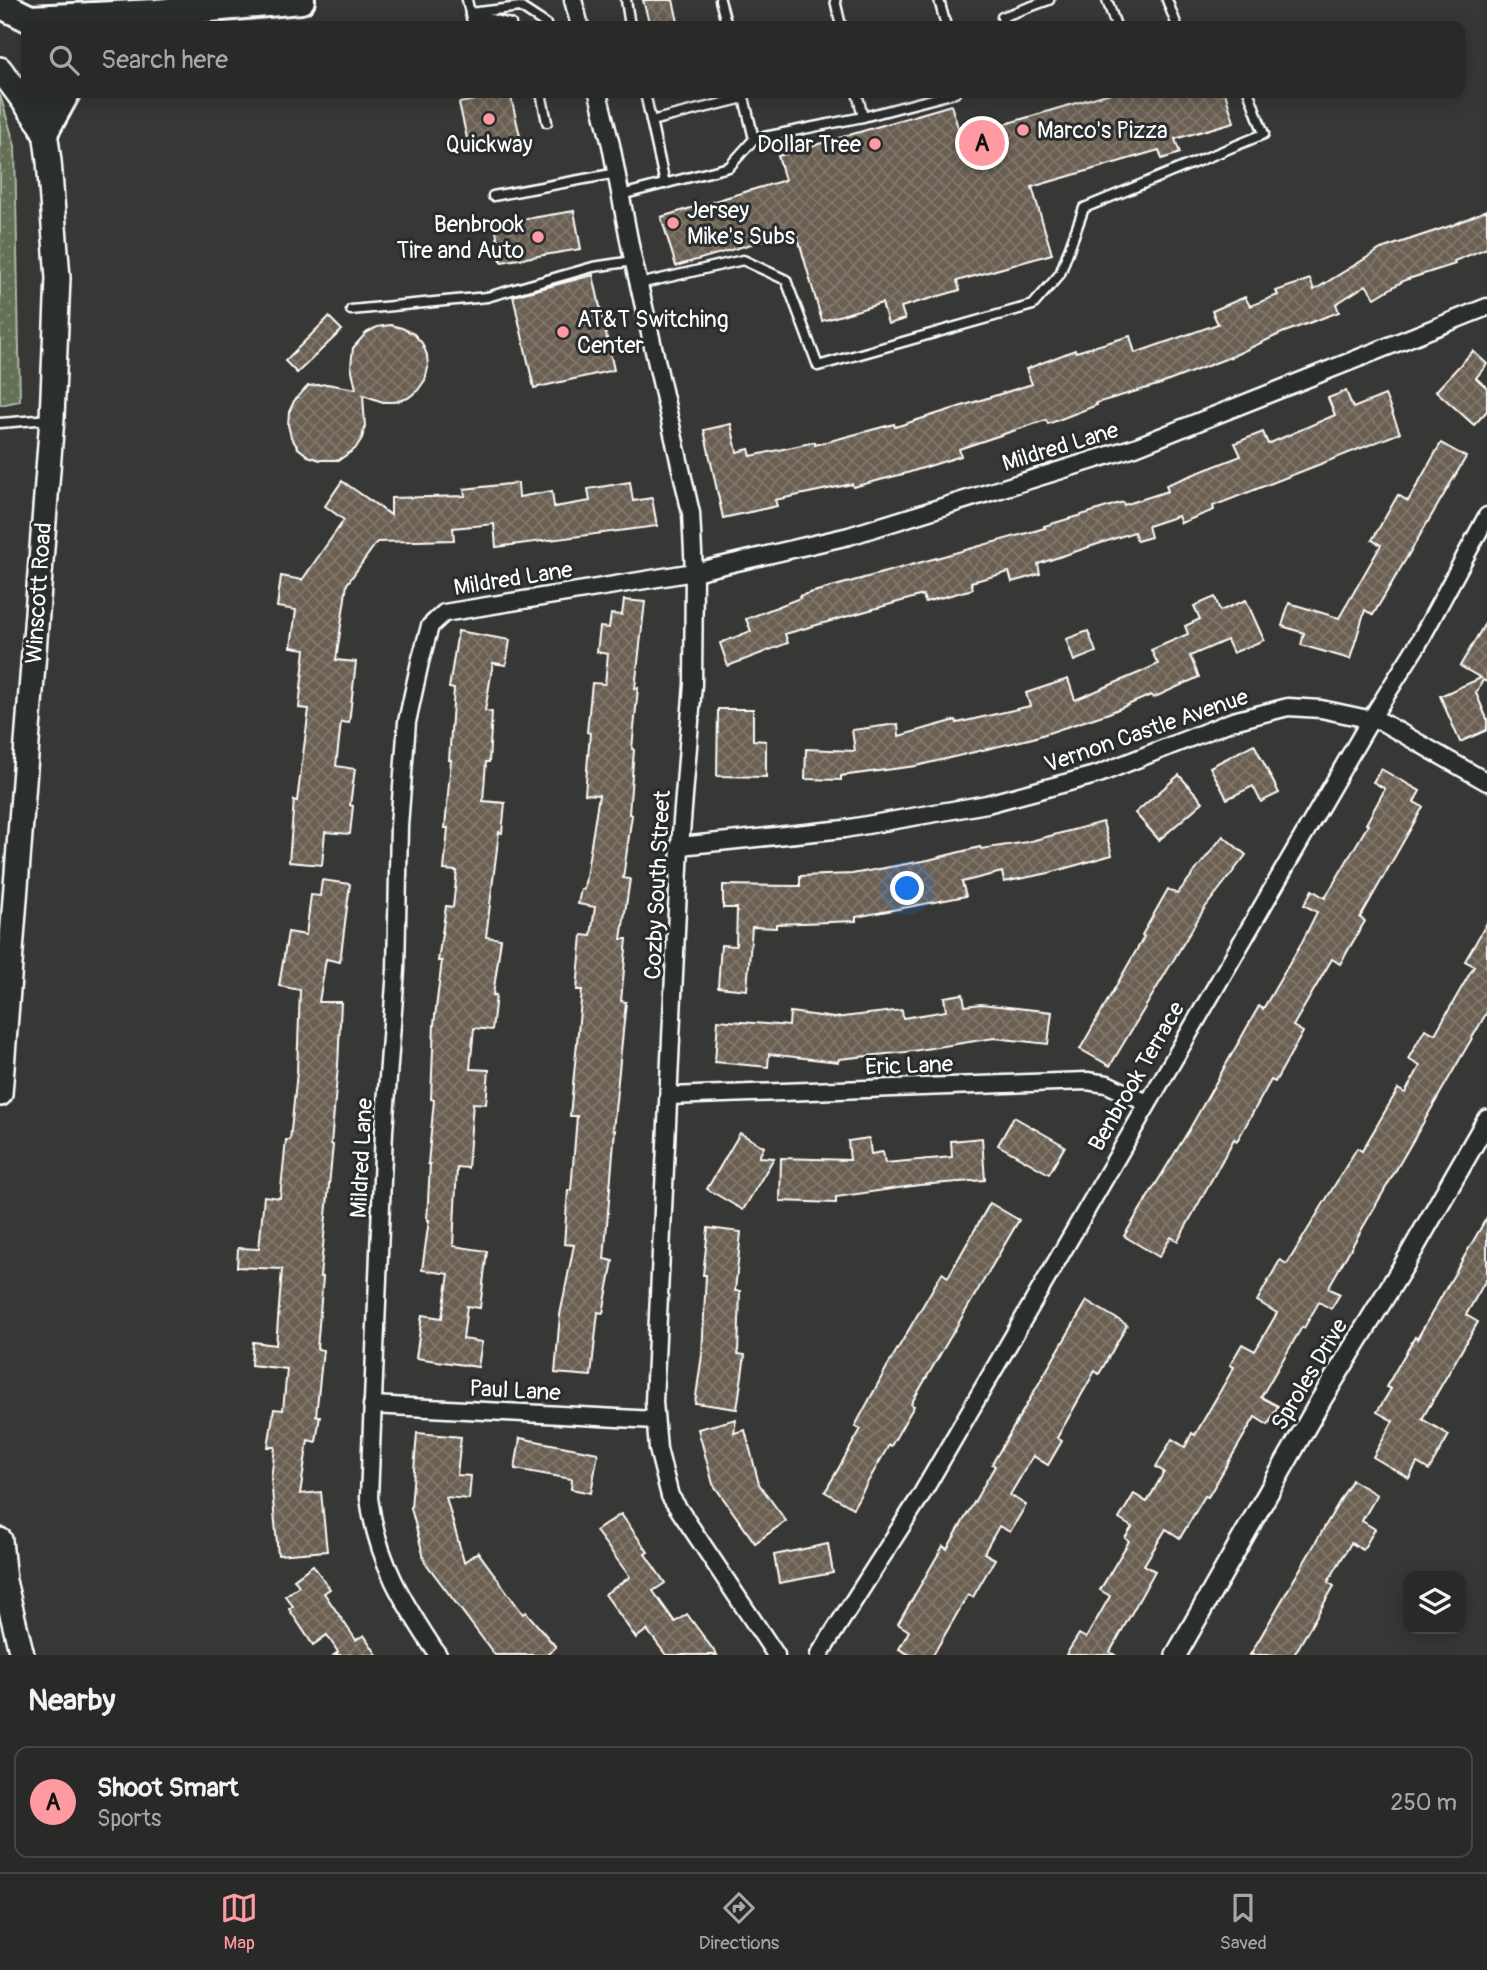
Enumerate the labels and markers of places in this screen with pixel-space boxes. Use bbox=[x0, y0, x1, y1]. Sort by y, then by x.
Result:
marker: Quickway bbox=[481, 111, 497, 127]
place label: Marco's Pizza bbox=[1037, 116, 1168, 145]
pin: A bbox=[959, 117, 1005, 169]
marker: Marco's Pizza bbox=[1015, 122, 1031, 138]
place label: Quickway bbox=[445, 130, 533, 159]
place label: Dollar Tree bbox=[757, 130, 862, 159]
marker: Dollar Tree bbox=[867, 136, 883, 152]
place label: Jersey Mike's Subs bbox=[687, 196, 795, 251]
place label: Benbrook Tire and Auto bbox=[397, 210, 524, 265]
marker: Jersey Mike's Subs bbox=[665, 215, 681, 231]
marker: Benbrook Tire and Auto bbox=[530, 229, 546, 245]
place label: AT&T Switching Center bbox=[577, 305, 728, 360]
marker: AT&T Switching Center bbox=[555, 324, 571, 340]

